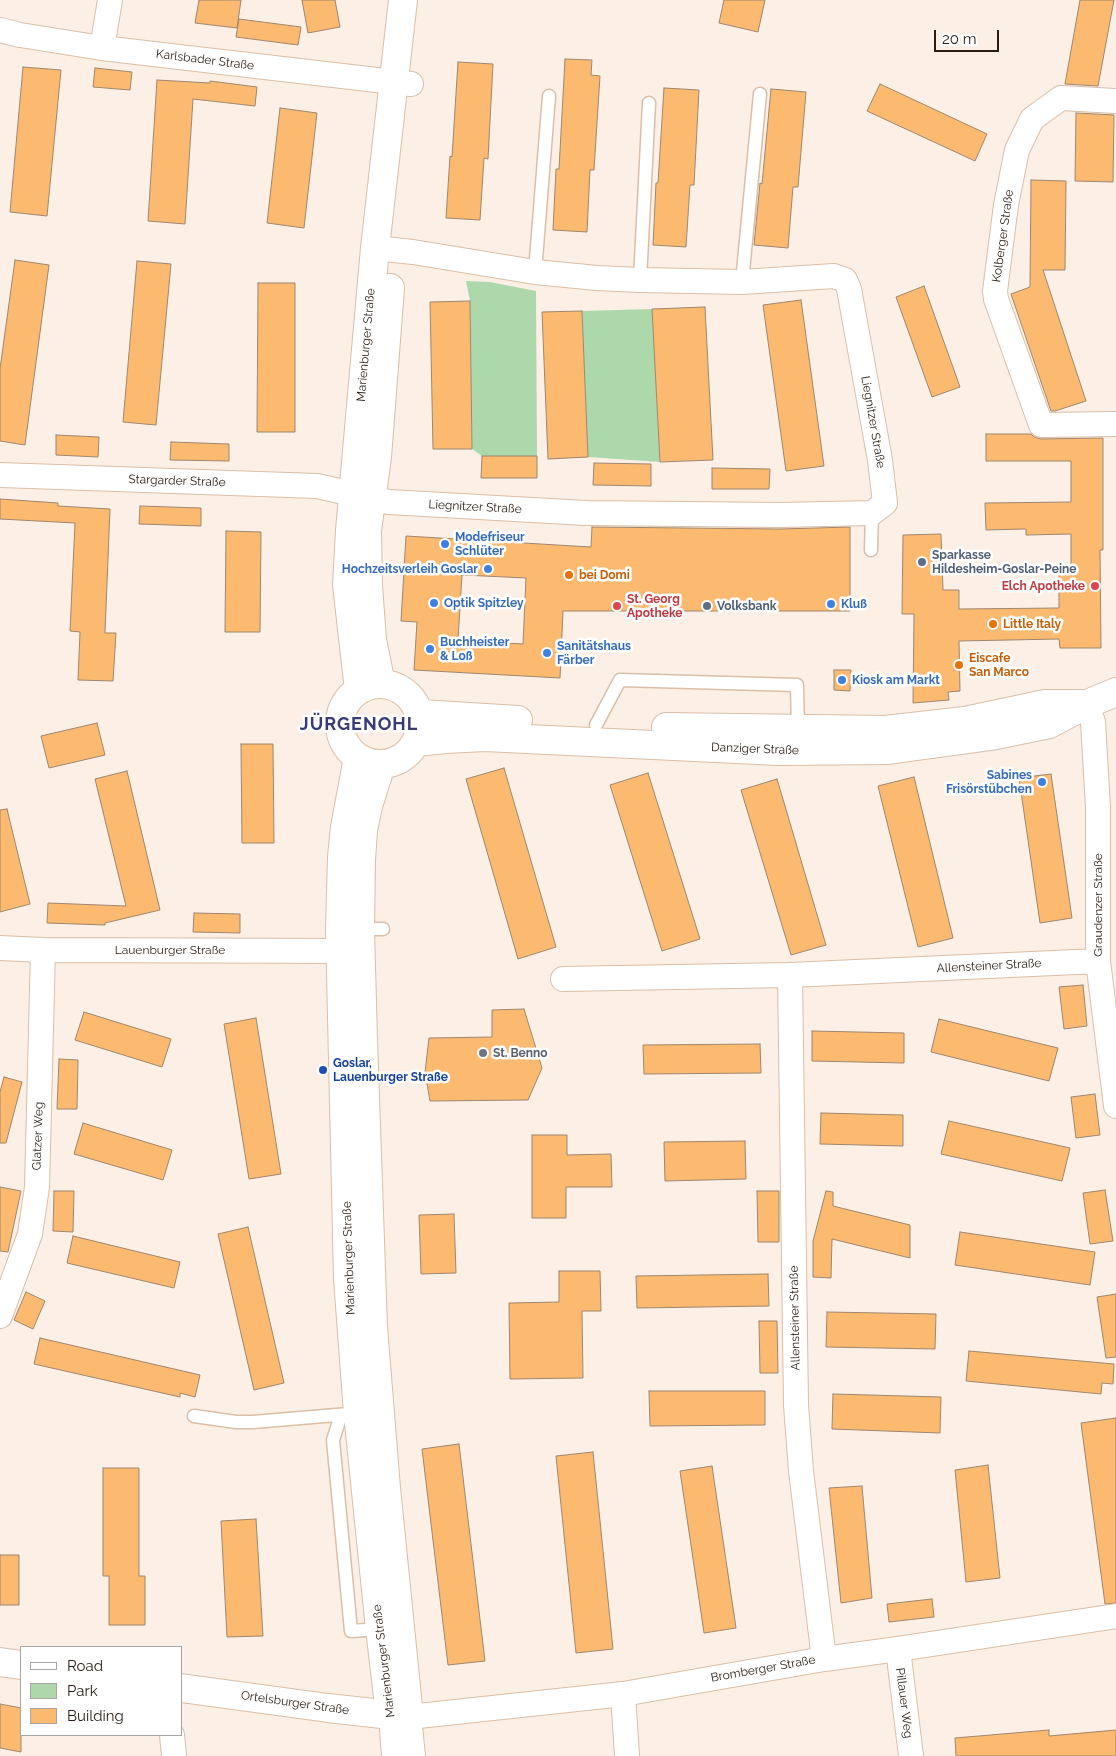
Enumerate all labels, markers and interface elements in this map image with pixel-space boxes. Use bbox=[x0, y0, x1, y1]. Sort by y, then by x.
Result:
scale bar bbox=[936, 20, 1001, 52]
text: 20 m bbox=[942, 30, 977, 48]
street label: Karlsbader Straße bbox=[155, 47, 255, 73]
street label: Kolberger Straße bbox=[989, 189, 1017, 283]
street label: Marienburger Straße bbox=[354, 288, 378, 402]
street label: Liegnitzer Straße bbox=[858, 375, 888, 469]
street label: Stargarder Straße bbox=[128, 472, 226, 490]
street label: Liegnitzer Straße bbox=[428, 497, 522, 517]
place label: Modefriseur Schlüter bbox=[455, 530, 525, 558]
marker: Modefriseur Schlüter bbox=[439, 538, 451, 550]
place label: Sparkasse Hildesheim-Goslar-Peine bbox=[932, 548, 1076, 576]
marker: Sparkasse Hildesheim-Goslar-Peine bbox=[916, 556, 928, 568]
place label: Hochzeitsverleih Goslar bbox=[342, 562, 478, 576]
marker: Hochzeitsverleih Goslar bbox=[482, 563, 494, 575]
place label: bei Domi bbox=[579, 568, 630, 582]
marker: bei Domi bbox=[563, 569, 575, 581]
place label: Elch Apotheke bbox=[1002, 579, 1085, 593]
marker: Elch Apotheke bbox=[1089, 580, 1101, 592]
place label: St. Georg Apotheke bbox=[627, 592, 682, 620]
place label: Optik Spitzley bbox=[444, 596, 524, 610]
marker: Optik Spitzley bbox=[428, 597, 440, 609]
place label: Kluß bbox=[841, 597, 867, 611]
marker: Kluß bbox=[825, 598, 837, 610]
place label: Volksbank bbox=[717, 599, 776, 613]
marker: St. Georg Apotheke bbox=[611, 600, 623, 612]
marker: Volksbank bbox=[701, 600, 713, 612]
place label: Little Italy bbox=[1003, 617, 1061, 631]
marker: Little Italy bbox=[987, 618, 999, 630]
place label: Buchheister & Loß bbox=[440, 635, 509, 663]
place label: Sanitätshaus Färber bbox=[557, 639, 631, 667]
marker: Buchheister & Loß bbox=[424, 643, 436, 655]
marker: Sanitätshaus Färber bbox=[541, 647, 553, 659]
place label: Eiscafe San Marco bbox=[969, 651, 1029, 679]
marker: Eiscafe San Marco bbox=[953, 659, 965, 671]
place label: Kiosk am Markt bbox=[852, 673, 940, 687]
marker: Kiosk am Markt bbox=[836, 674, 848, 686]
district label: JÜRGENOHL bbox=[299, 714, 419, 736]
street label: Danziger Straße bbox=[711, 740, 799, 758]
place label: Sabines Frisörstübchen bbox=[946, 768, 1032, 796]
marker: Sabines Frisörstübchen bbox=[1036, 776, 1048, 788]
street label: Graudenzer Straße bbox=[1091, 853, 1105, 957]
street label: Lauenburger Straße bbox=[115, 943, 225, 957]
street label: Allensteiner Straße bbox=[936, 956, 1042, 976]
place label: St. Benno bbox=[493, 1046, 548, 1060]
marker: St. Benno bbox=[477, 1047, 489, 1059]
place label: Goslar, Lauenburger Straße bbox=[333, 1056, 448, 1084]
marker: Goslar, Lauenburger Straße bbox=[317, 1064, 329, 1076]
street label: Glatzer Weg bbox=[30, 1101, 46, 1171]
street label: Marienburger Straße bbox=[340, 1201, 358, 1315]
street label: Allensteiner Straße bbox=[787, 1265, 803, 1371]
street label: Marienburger Straße bbox=[370, 1604, 398, 1718]
legend bbox=[20, 1646, 182, 1736]
street label: Bromberger Straße bbox=[710, 1653, 816, 1685]
text: Road bbox=[67, 1657, 103, 1675]
street label: Pillauer Weg bbox=[893, 1667, 915, 1739]
text: Park bbox=[67, 1682, 98, 1700]
street label: Ortelsburger Straße bbox=[240, 1688, 350, 1718]
text: Building bbox=[67, 1707, 124, 1725]

